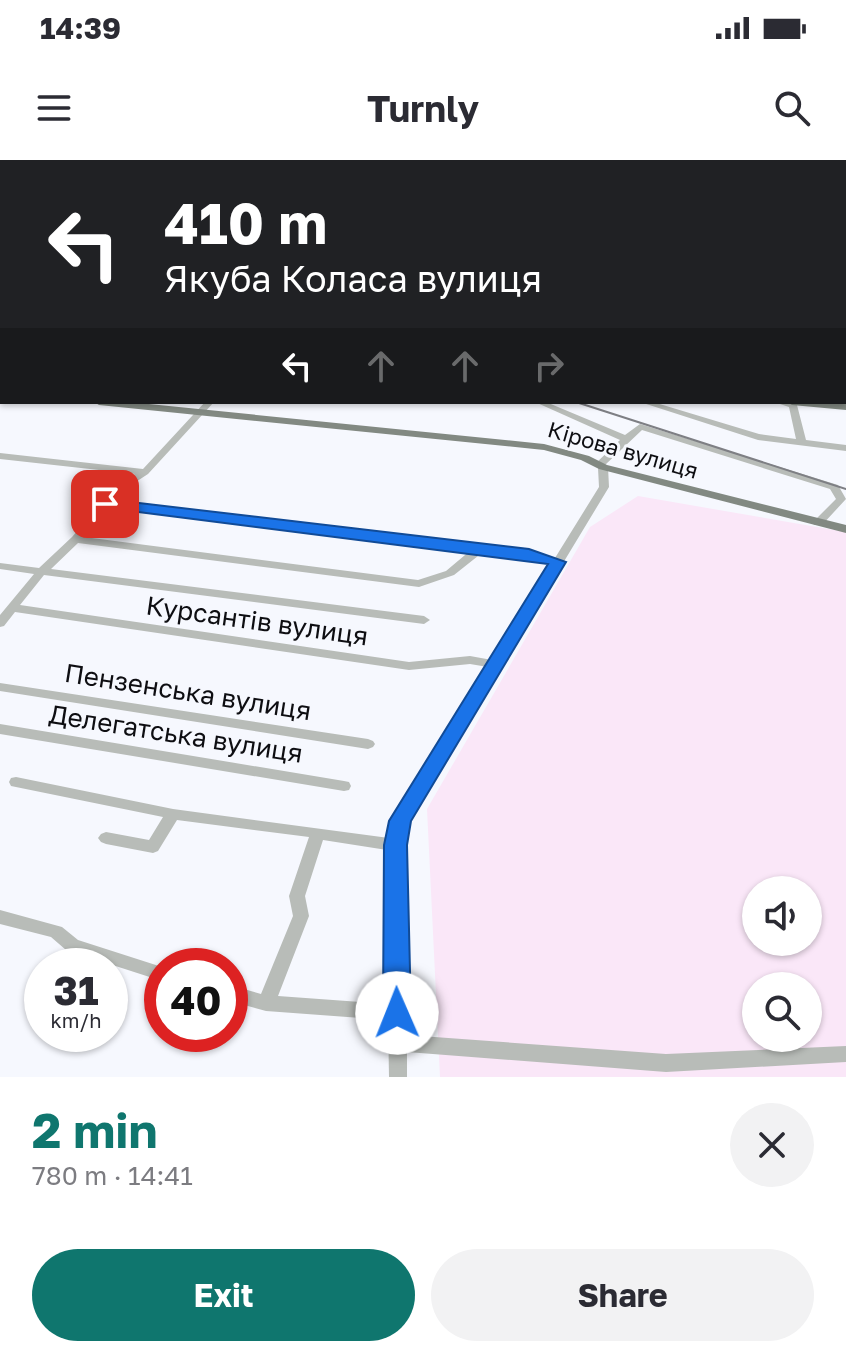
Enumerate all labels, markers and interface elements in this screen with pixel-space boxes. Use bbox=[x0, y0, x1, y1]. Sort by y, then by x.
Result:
text: 14:39 bbox=[40, 10, 121, 46]
icon: menu bbox=[32, 86, 76, 130]
icon: search bbox=[770, 86, 814, 130]
text: Turnly bbox=[367, 87, 479, 130]
text: 410 m bbox=[164, 189, 327, 256]
icon: left bbox=[32, 192, 136, 296]
text: Якуба Коласа вулиця bbox=[164, 257, 542, 300]
icon: left bbox=[275, 344, 319, 388]
icon: ahead bbox=[359, 344, 403, 388]
icon: ahead bbox=[443, 344, 487, 388]
icon: right bbox=[527, 344, 571, 388]
street label: Кірова вулиця bbox=[545, 415, 701, 484]
pin bbox=[71, 470, 139, 538]
icon: arrive bbox=[83, 482, 127, 526]
street label: Курсантів вулиця bbox=[144, 590, 370, 651]
street label: Пензенська вулиця bbox=[63, 657, 314, 726]
street label: Делегатська вулиця bbox=[47, 698, 305, 769]
map controls bbox=[742, 876, 822, 1052]
button: sound bbox=[742, 876, 822, 956]
speed limit sign: 40 bbox=[144, 948, 248, 1052]
text: 31 bbox=[54, 966, 99, 1014]
position arrow bbox=[355, 971, 439, 1055]
button: search bbox=[742, 972, 822, 1052]
text: km/h bbox=[51, 1008, 101, 1032]
text: 2 min bbox=[32, 1101, 157, 1159]
button: close bbox=[730, 1103, 814, 1187]
text: 780 m · 14:41 bbox=[32, 1160, 193, 1191]
button: Exit bbox=[32, 1249, 415, 1341]
button: Share bbox=[431, 1249, 814, 1341]

